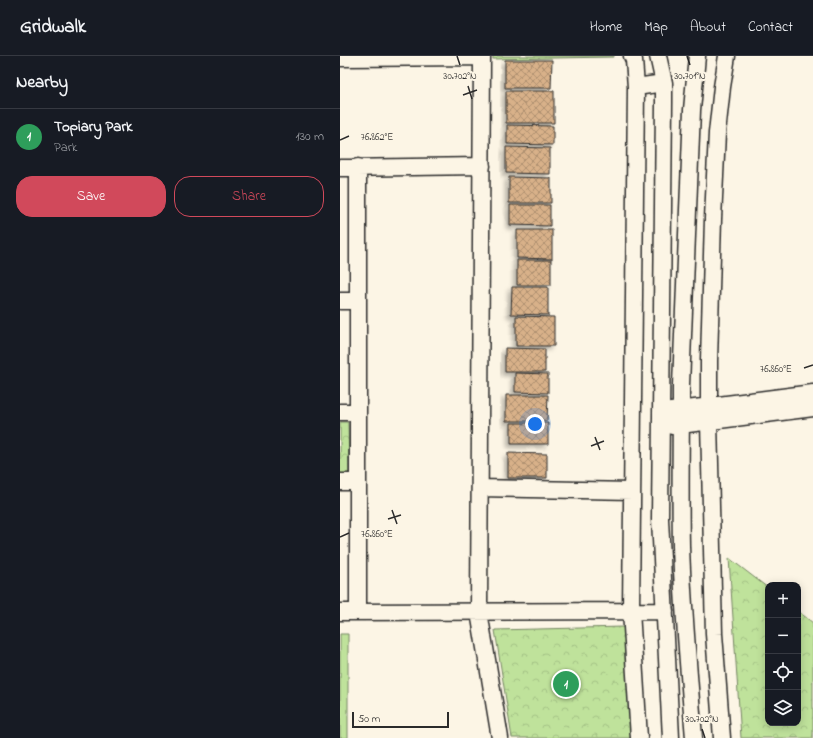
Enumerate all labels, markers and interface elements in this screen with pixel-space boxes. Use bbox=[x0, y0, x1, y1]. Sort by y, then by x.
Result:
text: Gridwalk bbox=[20, 14, 86, 41]
text: Home bbox=[590, 17, 622, 38]
text: Map bbox=[644, 17, 668, 38]
text: About bbox=[690, 17, 726, 38]
text: Contact bbox=[748, 17, 793, 38]
text: 30.702°N bbox=[443, 69, 477, 84]
text: 30.701°N bbox=[674, 69, 706, 84]
text: Nearby bbox=[16, 70, 68, 95]
text: Topiary Park bbox=[54, 116, 133, 138]
text: 1 bbox=[27, 127, 31, 146]
text: 130 m bbox=[296, 127, 324, 146]
text: 76.862°E bbox=[361, 130, 393, 145]
text: Park bbox=[54, 138, 78, 157]
button: Save bbox=[16, 176, 166, 217]
button: Share bbox=[174, 176, 324, 217]
text: 76.860°E bbox=[760, 362, 792, 377]
your location bbox=[525, 414, 545, 434]
text: 76.860°E bbox=[361, 527, 393, 542]
map controls bbox=[765, 582, 801, 726]
button: + bbox=[765, 582, 801, 618]
button: − bbox=[765, 618, 801, 654]
button: locate bbox=[765, 654, 801, 690]
pin: 1 bbox=[553, 669, 579, 699]
button: layers bbox=[765, 690, 801, 726]
scale bar bbox=[352, 710, 449, 729]
text: 50 m bbox=[358, 711, 380, 727]
text: 30.702°N bbox=[685, 712, 719, 727]

